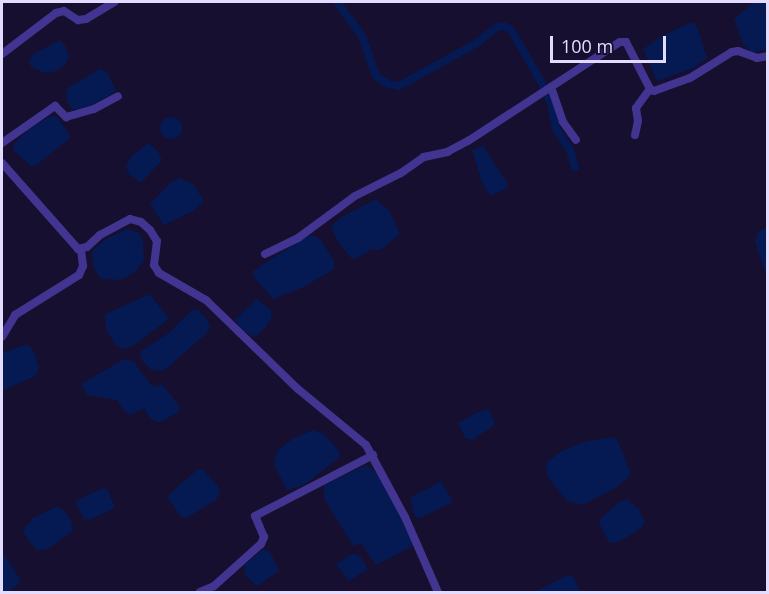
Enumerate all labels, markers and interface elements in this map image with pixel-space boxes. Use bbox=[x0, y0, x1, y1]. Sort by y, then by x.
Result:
scale bar bbox=[553, 24, 668, 62]
text: 100 m bbox=[561, 34, 613, 58]

